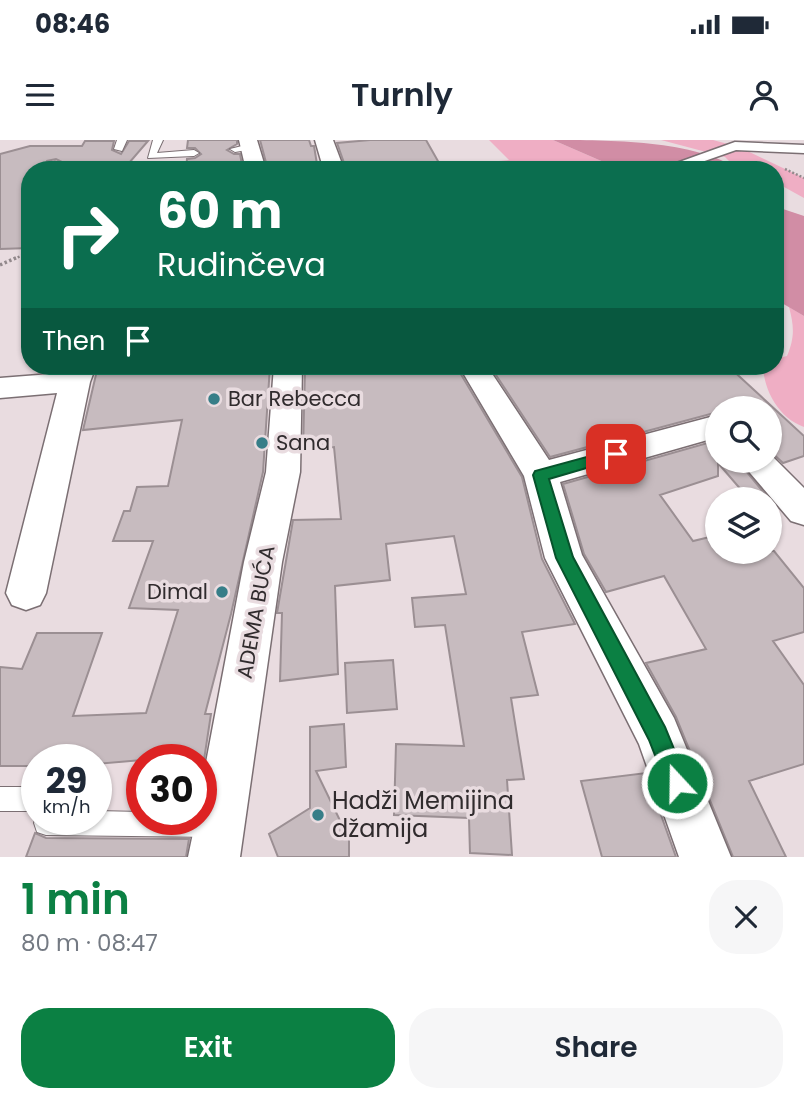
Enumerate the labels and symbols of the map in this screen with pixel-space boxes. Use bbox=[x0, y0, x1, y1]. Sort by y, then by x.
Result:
place label: Bar Rebecca bbox=[228, 384, 361, 413]
marker: Bar Rebecca bbox=[206, 391, 222, 407]
pin bbox=[586, 424, 646, 484]
place label: Sana bbox=[276, 428, 330, 457]
marker: Sana bbox=[254, 435, 270, 451]
street label: ADEMA BUĆA bbox=[230, 543, 282, 681]
place label: Dimal bbox=[147, 577, 208, 606]
marker: Dimal bbox=[214, 584, 230, 600]
speed limit sign: 30 bbox=[126, 744, 217, 835]
position arrow bbox=[640, 746, 714, 820]
place label: Hadži Memijina džamija bbox=[332, 784, 514, 845]
marker: Hadži Memijina džamija bbox=[310, 807, 326, 823]

